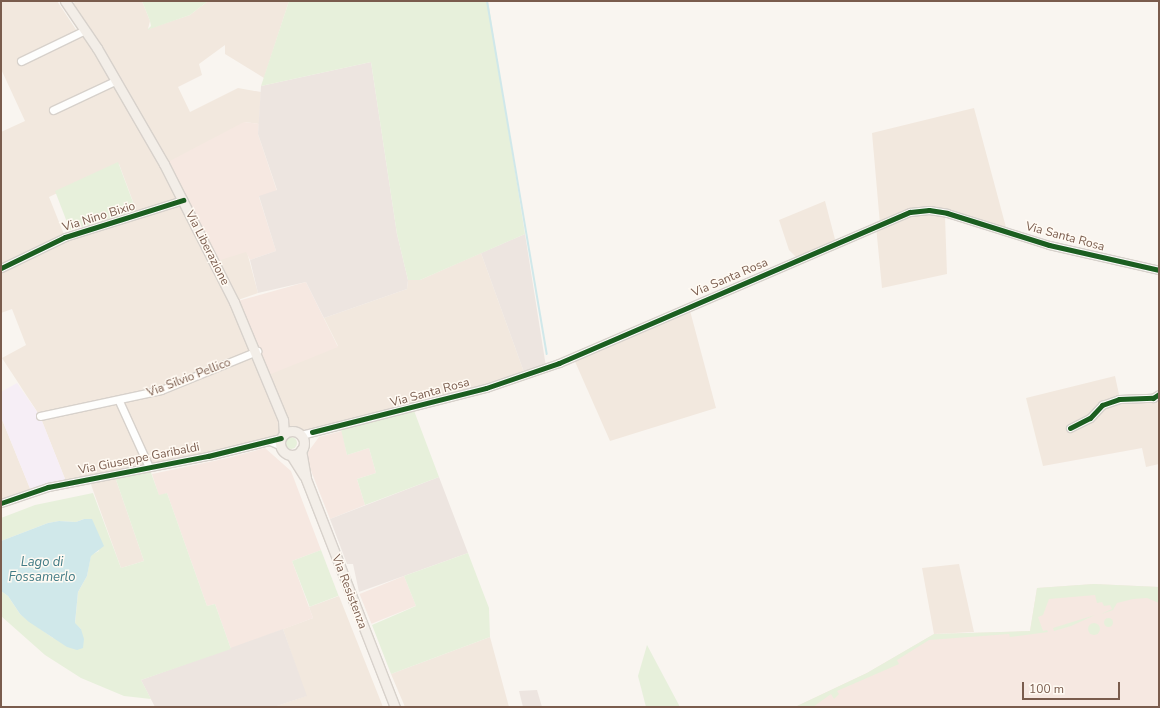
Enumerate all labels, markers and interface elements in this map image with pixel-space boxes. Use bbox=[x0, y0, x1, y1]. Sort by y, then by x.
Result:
street label: Via Nino Bixio bbox=[61, 199, 137, 235]
street label: Via Liberazione bbox=[182, 208, 232, 288]
street label: Via Santa Rosa bbox=[1024, 220, 1106, 254]
street label: Via Santa Rosa bbox=[690, 255, 770, 301]
street label: Via Silvio Pellico bbox=[145, 355, 233, 401]
street label: Via Santa Rosa bbox=[389, 376, 471, 410]
street label: Via Giuseppe Garibaldi bbox=[77, 440, 201, 478]
street label: Via Resistenza bbox=[328, 553, 370, 631]
water label: Lago di Fossamerlo bbox=[8, 555, 76, 586]
scale bar bbox=[1024, 674, 1122, 700]
text: 100 m bbox=[1029, 681, 1064, 697]

